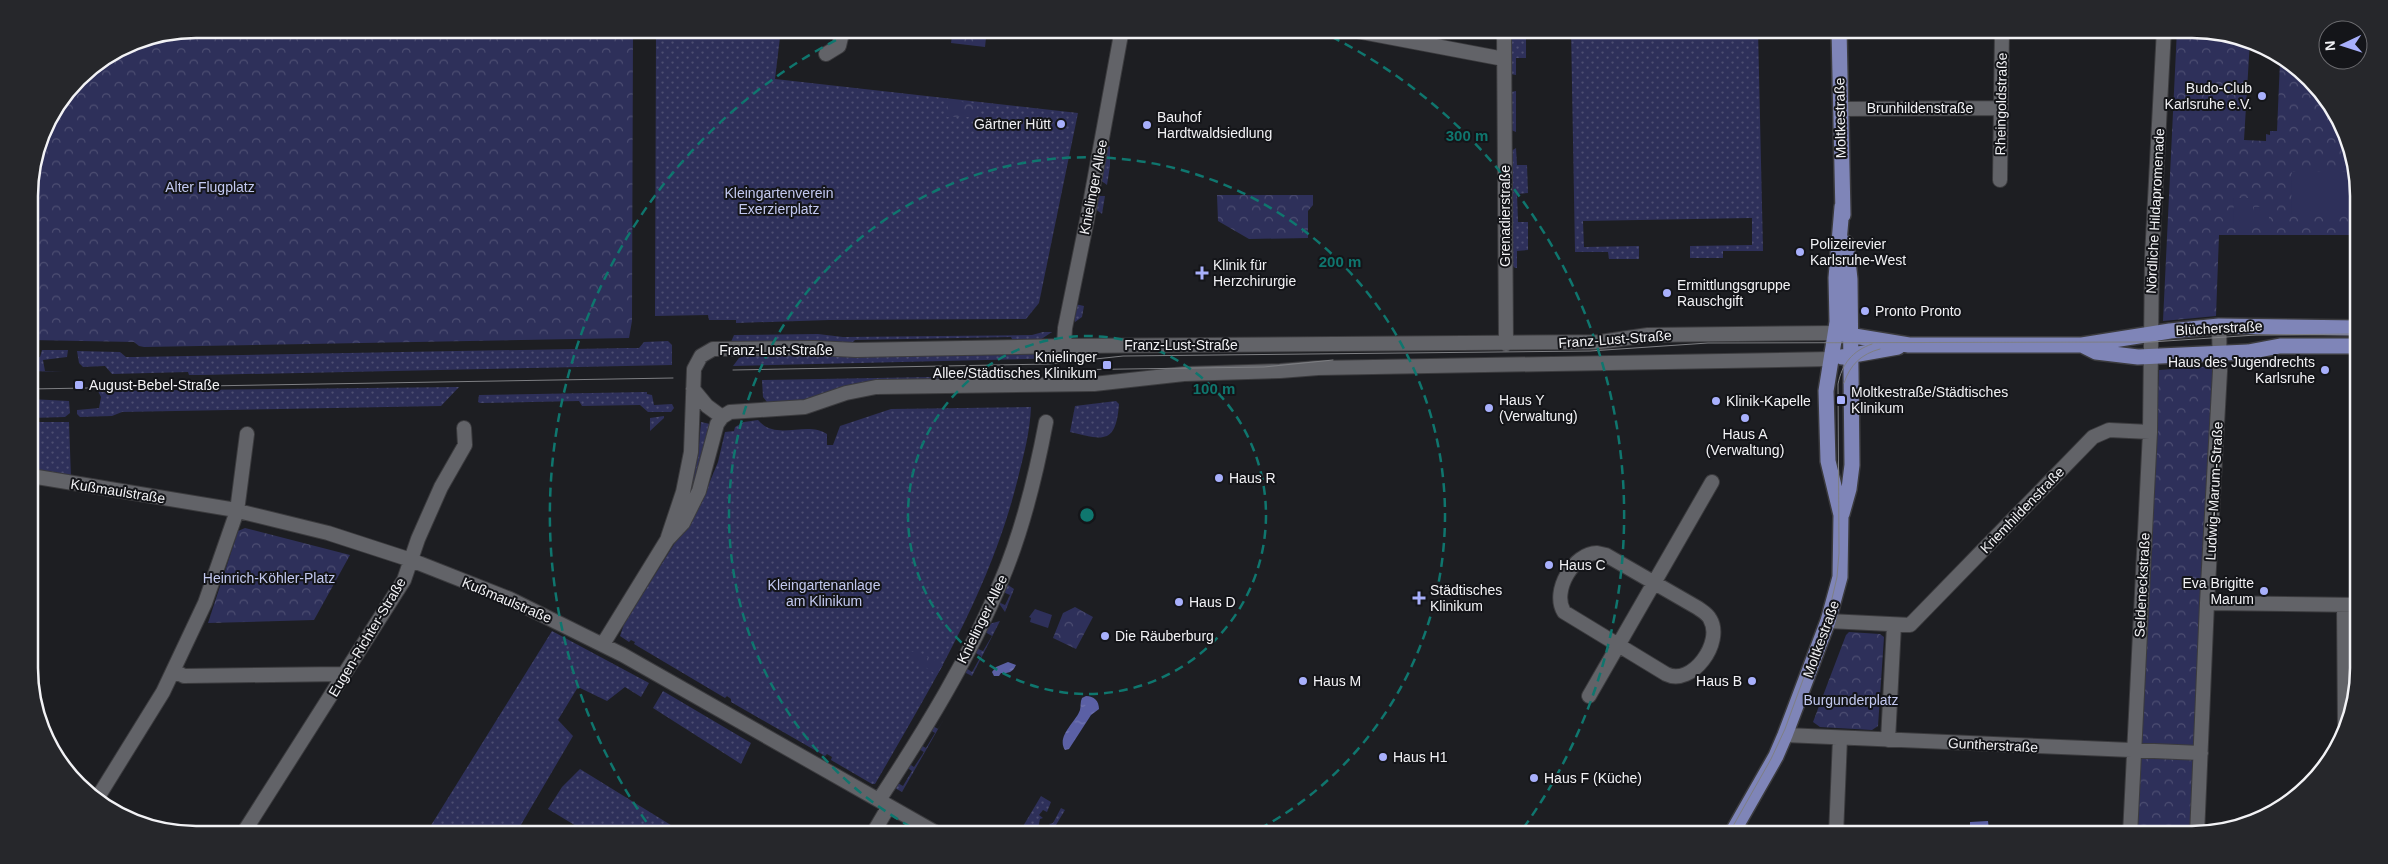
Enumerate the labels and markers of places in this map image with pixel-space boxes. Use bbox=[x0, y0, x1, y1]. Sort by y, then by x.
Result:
place label: Budo-Club Karlsruhe e.V. bbox=[2165, 80, 2252, 112]
marker: Budo-Club Karlsruhe e.V. bbox=[2256, 90, 2268, 102]
place label: Bauhof Hardtwaldsiedlung bbox=[1157, 109, 1272, 141]
place label: Gärtner Hütt bbox=[974, 116, 1051, 132]
marker: Gärtner Hütt bbox=[1055, 118, 1067, 130]
marker: Bauhof Hardtwaldsiedlung bbox=[1141, 119, 1153, 131]
place label: Polizeirevier Karlsruhe-West bbox=[1810, 236, 1906, 268]
marker: Polizeirevier Karlsruhe-West bbox=[1794, 246, 1806, 258]
place label: Klinik für Herzchirurgie bbox=[1213, 257, 1296, 289]
marker: Klinik für Herzchirurgie bbox=[1195, 266, 1209, 280]
place label: Ermittlungsgruppe Rauschgift bbox=[1677, 277, 1791, 309]
marker: Ermittlungsgruppe Rauschgift bbox=[1661, 287, 1673, 299]
place label: Pronto Pronto bbox=[1875, 303, 1962, 319]
marker: Pronto Pronto bbox=[1859, 305, 1871, 317]
place label: Knielinger Allee/Städtisches Klinikum bbox=[933, 349, 1097, 381]
place label: Haus des Jugendrechts Karlsruhe bbox=[2168, 354, 2315, 386]
marker: Knielinger Allee/Städtisches Klinikum bbox=[1101, 359, 1113, 371]
marker: Haus des Jugendrechts Karlsruhe bbox=[2319, 364, 2331, 376]
place label: August-Bebel-Straße bbox=[89, 377, 220, 393]
marker: August-Bebel-Straße bbox=[73, 379, 85, 391]
place label: Moltkestraße/Städtisches Klinikum bbox=[1851, 384, 2008, 416]
place label: Haus Y (Verwaltung) bbox=[1499, 392, 1578, 424]
place label: Klinik-Kapelle bbox=[1726, 393, 1811, 409]
marker: Moltkestraße/Städtisches Klinikum bbox=[1835, 394, 1847, 406]
marker: Klinik-Kapelle bbox=[1710, 395, 1722, 407]
marker: Haus Y (Verwaltung) bbox=[1483, 402, 1495, 414]
marker: Haus A (Verwaltung) bbox=[1739, 412, 1751, 424]
place label: Haus A (Verwaltung) bbox=[1706, 426, 1784, 458]
place label: Haus R bbox=[1229, 470, 1276, 486]
marker: Haus R bbox=[1213, 472, 1225, 484]
centre of rings bbox=[1078, 506, 1096, 524]
place label: Haus C bbox=[1559, 557, 1606, 573]
marker: Haus C bbox=[1543, 559, 1555, 571]
place label: Eva Brigitte Marum bbox=[2182, 575, 2254, 607]
place label: Städtisches Klinikum bbox=[1430, 582, 1502, 614]
marker: Eva Brigitte Marum bbox=[2258, 585, 2270, 597]
marker: Städtisches Klinikum bbox=[1412, 591, 1426, 605]
place label: Haus D bbox=[1189, 594, 1236, 610]
marker: Haus D bbox=[1173, 596, 1185, 608]
place label: Die Räuberburg bbox=[1115, 628, 1214, 644]
marker: Die Räuberburg bbox=[1099, 630, 1111, 642]
place label: Haus M bbox=[1313, 673, 1361, 689]
place label: Haus B bbox=[1696, 673, 1742, 689]
marker: Haus M bbox=[1297, 675, 1309, 687]
marker: Haus B bbox=[1746, 675, 1758, 687]
place label: Haus H1 bbox=[1393, 749, 1448, 765]
marker: Haus H1 bbox=[1377, 751, 1389, 763]
place label: Haus F (Küche) bbox=[1544, 770, 1642, 786]
marker: Haus F (Küche) bbox=[1528, 772, 1540, 784]

